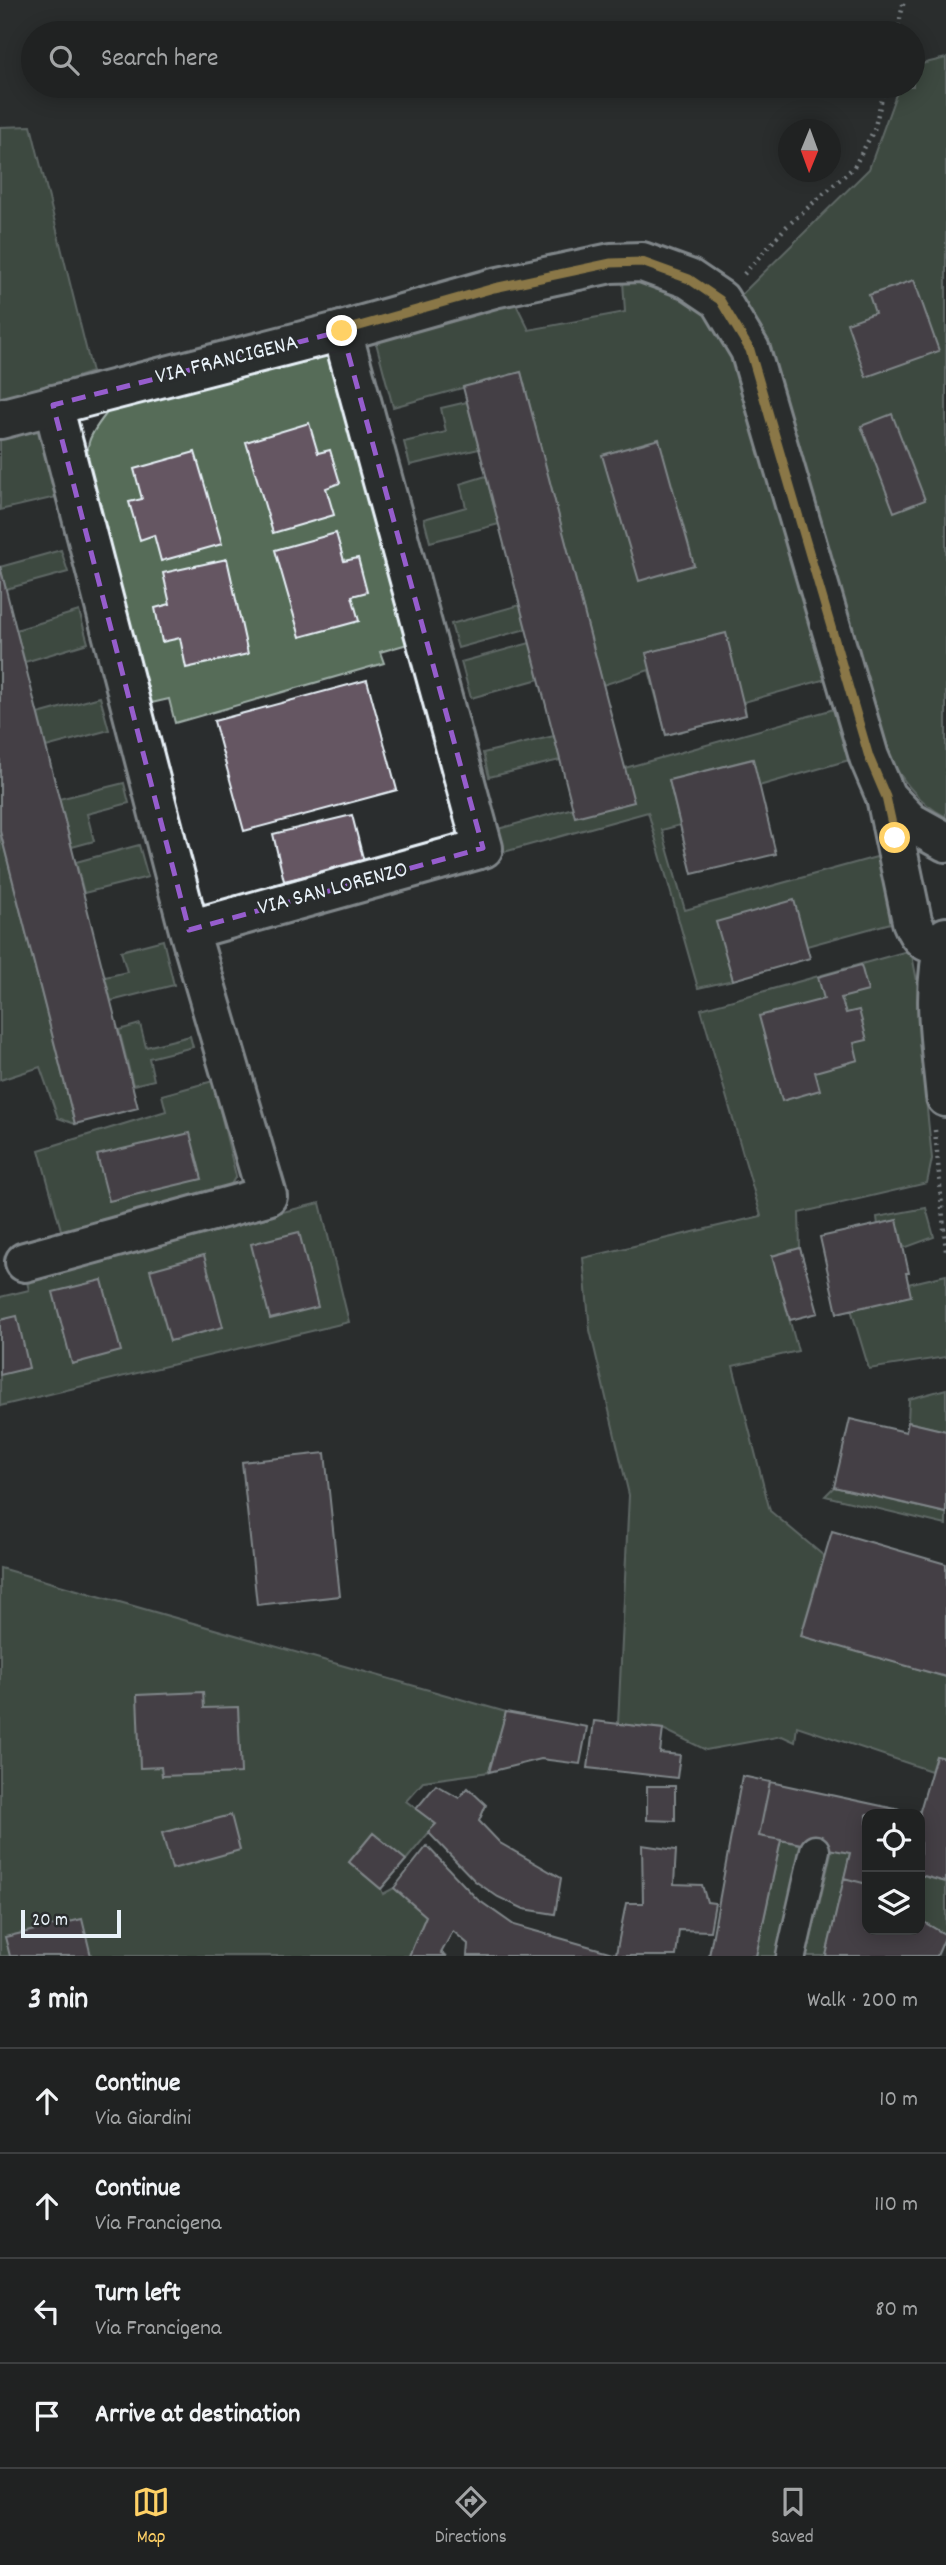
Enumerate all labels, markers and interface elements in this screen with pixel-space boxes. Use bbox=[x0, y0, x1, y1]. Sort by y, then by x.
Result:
search box bbox=[21, 21, 925, 98]
icon: search bbox=[45, 41, 83, 79]
text: Search here bbox=[101, 41, 219, 78]
north arrow bbox=[778, 119, 841, 182]
route end bbox=[326, 315, 357, 346]
street label: VIA FRANCIGENA bbox=[152, 327, 302, 395]
route start bbox=[879, 822, 910, 853]
street label: VIA SAN LORENZO bbox=[254, 854, 412, 926]
map controls bbox=[862, 1809, 925, 1935]
button: locate bbox=[862, 1809, 925, 1872]
button: layers bbox=[862, 1872, 925, 1935]
scale bar bbox=[21, 1907, 121, 1939]
text: 20 m bbox=[32, 1908, 68, 1935]
text: 3 min bbox=[28, 1980, 88, 2023]
text: Walk · 200 m bbox=[807, 1985, 918, 2018]
text: Continue bbox=[95, 2066, 180, 2103]
icon: ahead bbox=[28, 2082, 66, 2120]
text: 10 m bbox=[879, 2084, 918, 2117]
text: Via Giardini bbox=[95, 2103, 191, 2136]
text: Continue bbox=[95, 2171, 180, 2208]
icon: ahead bbox=[28, 2187, 66, 2225]
text: 110 m bbox=[874, 2189, 918, 2222]
text: Via Francigena bbox=[95, 2208, 222, 2241]
text: Turn left bbox=[95, 2276, 181, 2313]
icon: left bbox=[28, 2292, 66, 2330]
text: 80 m bbox=[875, 2294, 918, 2327]
text: Via Francigena bbox=[95, 2313, 222, 2346]
icon: arrive bbox=[28, 2397, 66, 2435]
text: Arrive at destination bbox=[95, 2397, 300, 2434]
tab: Map bbox=[132, 2483, 170, 2552]
tab: Directions bbox=[435, 2483, 507, 2552]
tab: Saved bbox=[771, 2483, 814, 2552]

